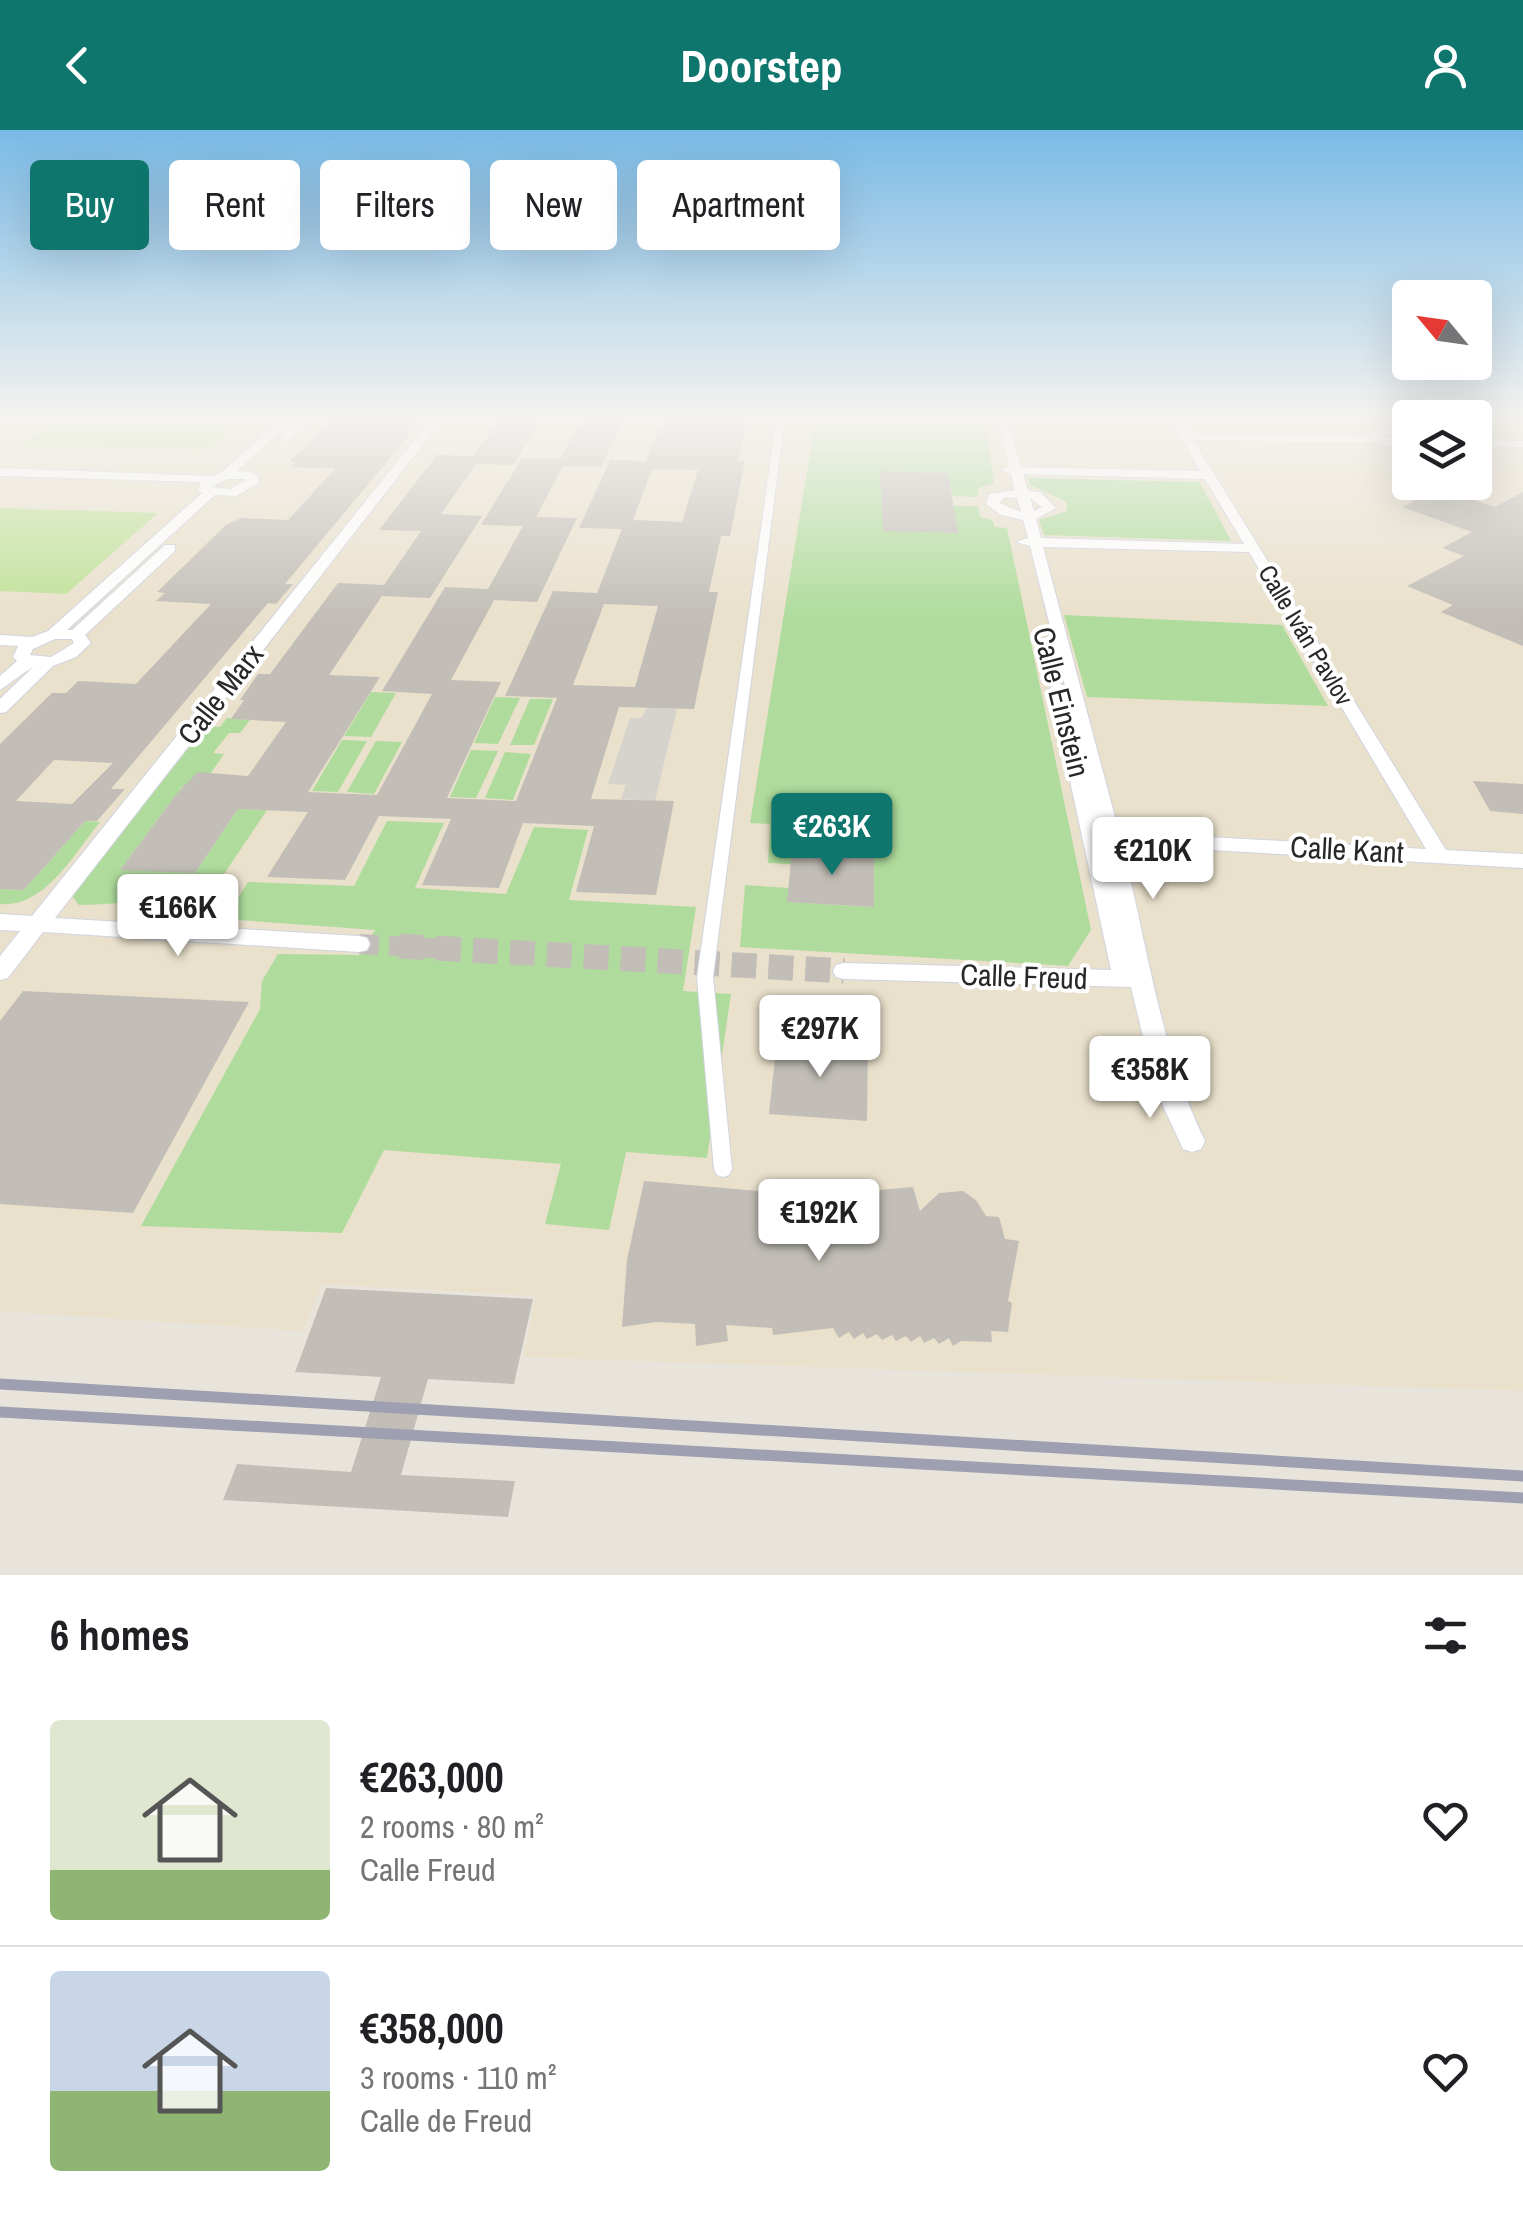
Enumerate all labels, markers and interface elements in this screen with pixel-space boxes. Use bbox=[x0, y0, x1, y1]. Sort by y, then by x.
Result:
text: Doorstep bbox=[681, 35, 842, 96]
icon: back bbox=[50, 38, 105, 93]
icon: person bbox=[1418, 38, 1473, 93]
chip: Buy bbox=[30, 160, 149, 250]
chip: Rent bbox=[169, 160, 300, 250]
chip: Filters bbox=[320, 160, 470, 250]
chip: New bbox=[490, 160, 617, 250]
chip: Apartment bbox=[637, 160, 840, 250]
north arrow bbox=[1392, 280, 1492, 380]
map controls bbox=[1392, 280, 1492, 500]
button: layers bbox=[1392, 400, 1492, 500]
street label: Calle Iván Pavlov bbox=[1251, 558, 1362, 712]
street label: Calle Einstein bbox=[1024, 623, 1100, 781]
street label: Calle Marx bbox=[168, 635, 272, 753]
pin: €263K bbox=[762, 793, 902, 878]
text: €263K bbox=[793, 804, 871, 847]
pin: €210K bbox=[1083, 817, 1223, 902]
street label: Calle Kant bbox=[1289, 826, 1405, 872]
text: €210K bbox=[1114, 828, 1192, 871]
pin: €166K bbox=[108, 874, 248, 959]
text: €166K bbox=[139, 885, 217, 928]
street label: Calle Freud bbox=[960, 954, 1088, 998]
pin: €297K bbox=[750, 995, 890, 1080]
text: €297K bbox=[781, 1006, 859, 1049]
pin: €358K bbox=[1080, 1036, 1220, 1121]
text: €358K bbox=[1111, 1047, 1189, 1090]
pin: €192K bbox=[749, 1179, 889, 1264]
text: €192K bbox=[780, 1190, 858, 1233]
text: 6 homes bbox=[50, 1607, 190, 1663]
icon: filters bbox=[1418, 1608, 1473, 1663]
text: €263,000 bbox=[360, 1749, 504, 1805]
icon: home bbox=[130, 1760, 250, 1880]
icon: heart bbox=[1418, 1793, 1473, 1848]
text: 2 rooms · 80 m² bbox=[360, 1805, 544, 1848]
text: Calle Freud bbox=[360, 1848, 496, 1891]
text: €358,000 bbox=[360, 2000, 504, 2056]
icon: home bbox=[130, 2011, 250, 2131]
icon: heart bbox=[1418, 2044, 1473, 2099]
text: 3 rooms · 110 m² bbox=[360, 2056, 556, 2099]
text: Calle de Freud bbox=[360, 2099, 532, 2142]

